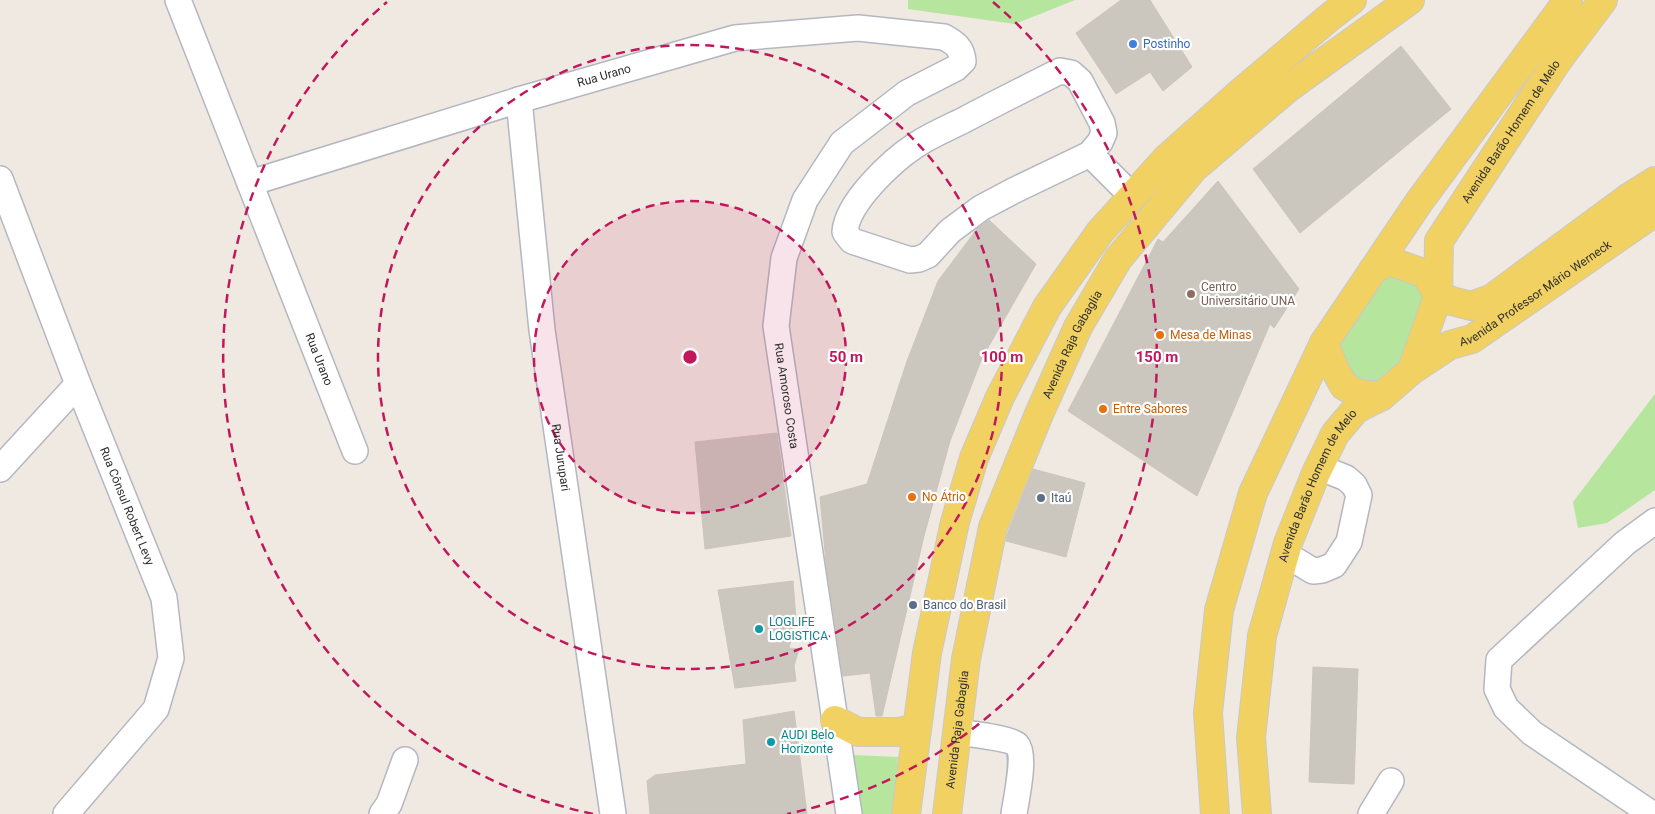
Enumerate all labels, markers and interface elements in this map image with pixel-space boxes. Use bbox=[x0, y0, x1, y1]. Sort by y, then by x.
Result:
place label: Postinho bbox=[1143, 37, 1191, 51]
marker: Postinho bbox=[1127, 38, 1139, 50]
street label: Avenida Barão Homem de Melo bbox=[1459, 57, 1563, 206]
street label: Rua Urano bbox=[576, 61, 633, 90]
street label: Avenida Professor Mário Werneck bbox=[1458, 237, 1615, 349]
place label: Centro Universitário UNA bbox=[1201, 280, 1295, 308]
street label: Avenida Raja Gabaglia bbox=[1040, 288, 1105, 401]
marker: Centro Universitário UNA bbox=[1185, 288, 1197, 300]
place label: Mesa de Minas bbox=[1170, 328, 1251, 342]
marker: Mesa de Minas bbox=[1154, 329, 1166, 341]
street label: Rua Urano bbox=[302, 331, 336, 388]
street label: Rua Amoroso Costa bbox=[772, 342, 801, 450]
centre of rings bbox=[681, 348, 699, 366]
text: 50 m bbox=[829, 348, 863, 366]
text: 100 m bbox=[981, 348, 1023, 366]
text: 150 m bbox=[1136, 348, 1178, 366]
place label: Entre Sabores bbox=[1113, 402, 1187, 416]
marker: Entre Sabores bbox=[1097, 403, 1109, 415]
street label: Avenida Barão Homem de Melo bbox=[1276, 406, 1360, 564]
street label: Rua Jurupari bbox=[549, 423, 573, 492]
street label: Rua Cônsul Robert Levy bbox=[97, 445, 157, 568]
place label: No Átrio bbox=[922, 489, 966, 504]
marker: No Átrio bbox=[906, 491, 918, 503]
place label: Itaú bbox=[1051, 491, 1071, 505]
marker: Itaú bbox=[1035, 492, 1047, 504]
place label: Banco do Brasil bbox=[923, 598, 1006, 612]
marker: Banco do Brasil bbox=[907, 599, 919, 611]
place label: LOGLIFE LOGISTICA bbox=[769, 615, 828, 643]
marker: LOGLIFE LOGISTICA bbox=[753, 623, 765, 635]
street label: Avenida Raja Gabaglia bbox=[943, 670, 972, 790]
place label: AUDI Belo Horizonte bbox=[781, 728, 834, 756]
marker: AUDI Belo Horizonte bbox=[765, 736, 777, 748]

